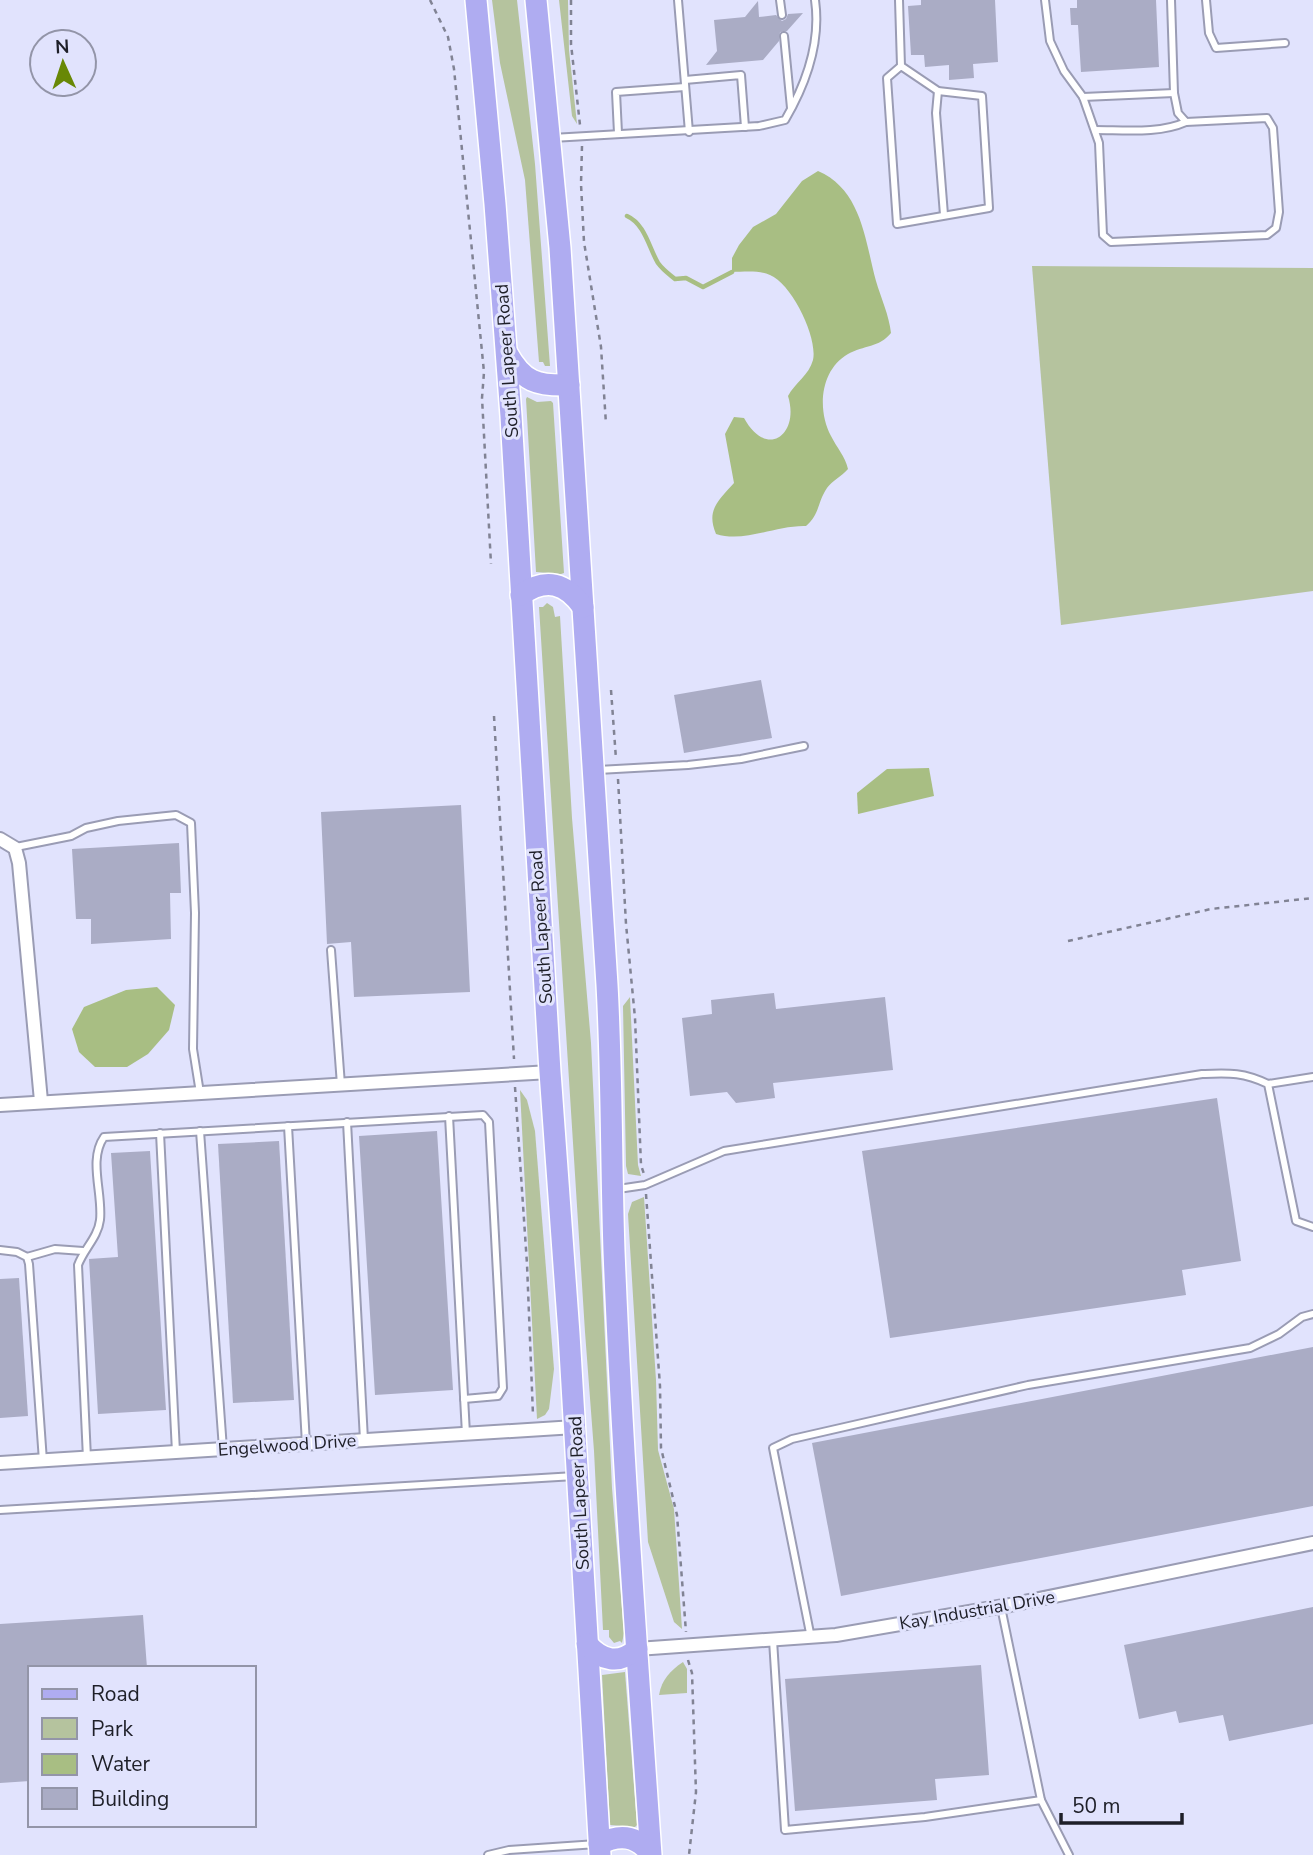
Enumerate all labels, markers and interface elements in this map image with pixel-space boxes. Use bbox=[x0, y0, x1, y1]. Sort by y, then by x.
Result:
north arrow bbox=[28, 28, 98, 98]
text: N bbox=[54, 34, 70, 60]
street label: South Lapeer Road bbox=[490, 283, 524, 439]
street label: South Lapeer Road bbox=[524, 849, 558, 1005]
street label: South Lapeer Road bbox=[563, 1415, 595, 1571]
street label: Engelwood Drive bbox=[217, 1428, 357, 1462]
street label: Kay Industrial Drive bbox=[897, 1584, 1057, 1636]
legend bbox=[28, 1666, 256, 1827]
text: Road bbox=[91, 1680, 140, 1708]
text: Park bbox=[91, 1715, 133, 1743]
text: Water bbox=[91, 1750, 150, 1778]
scale bar bbox=[1061, 1782, 1182, 1826]
text: Building bbox=[91, 1785, 169, 1813]
text: 50 m bbox=[1072, 1792, 1121, 1820]

